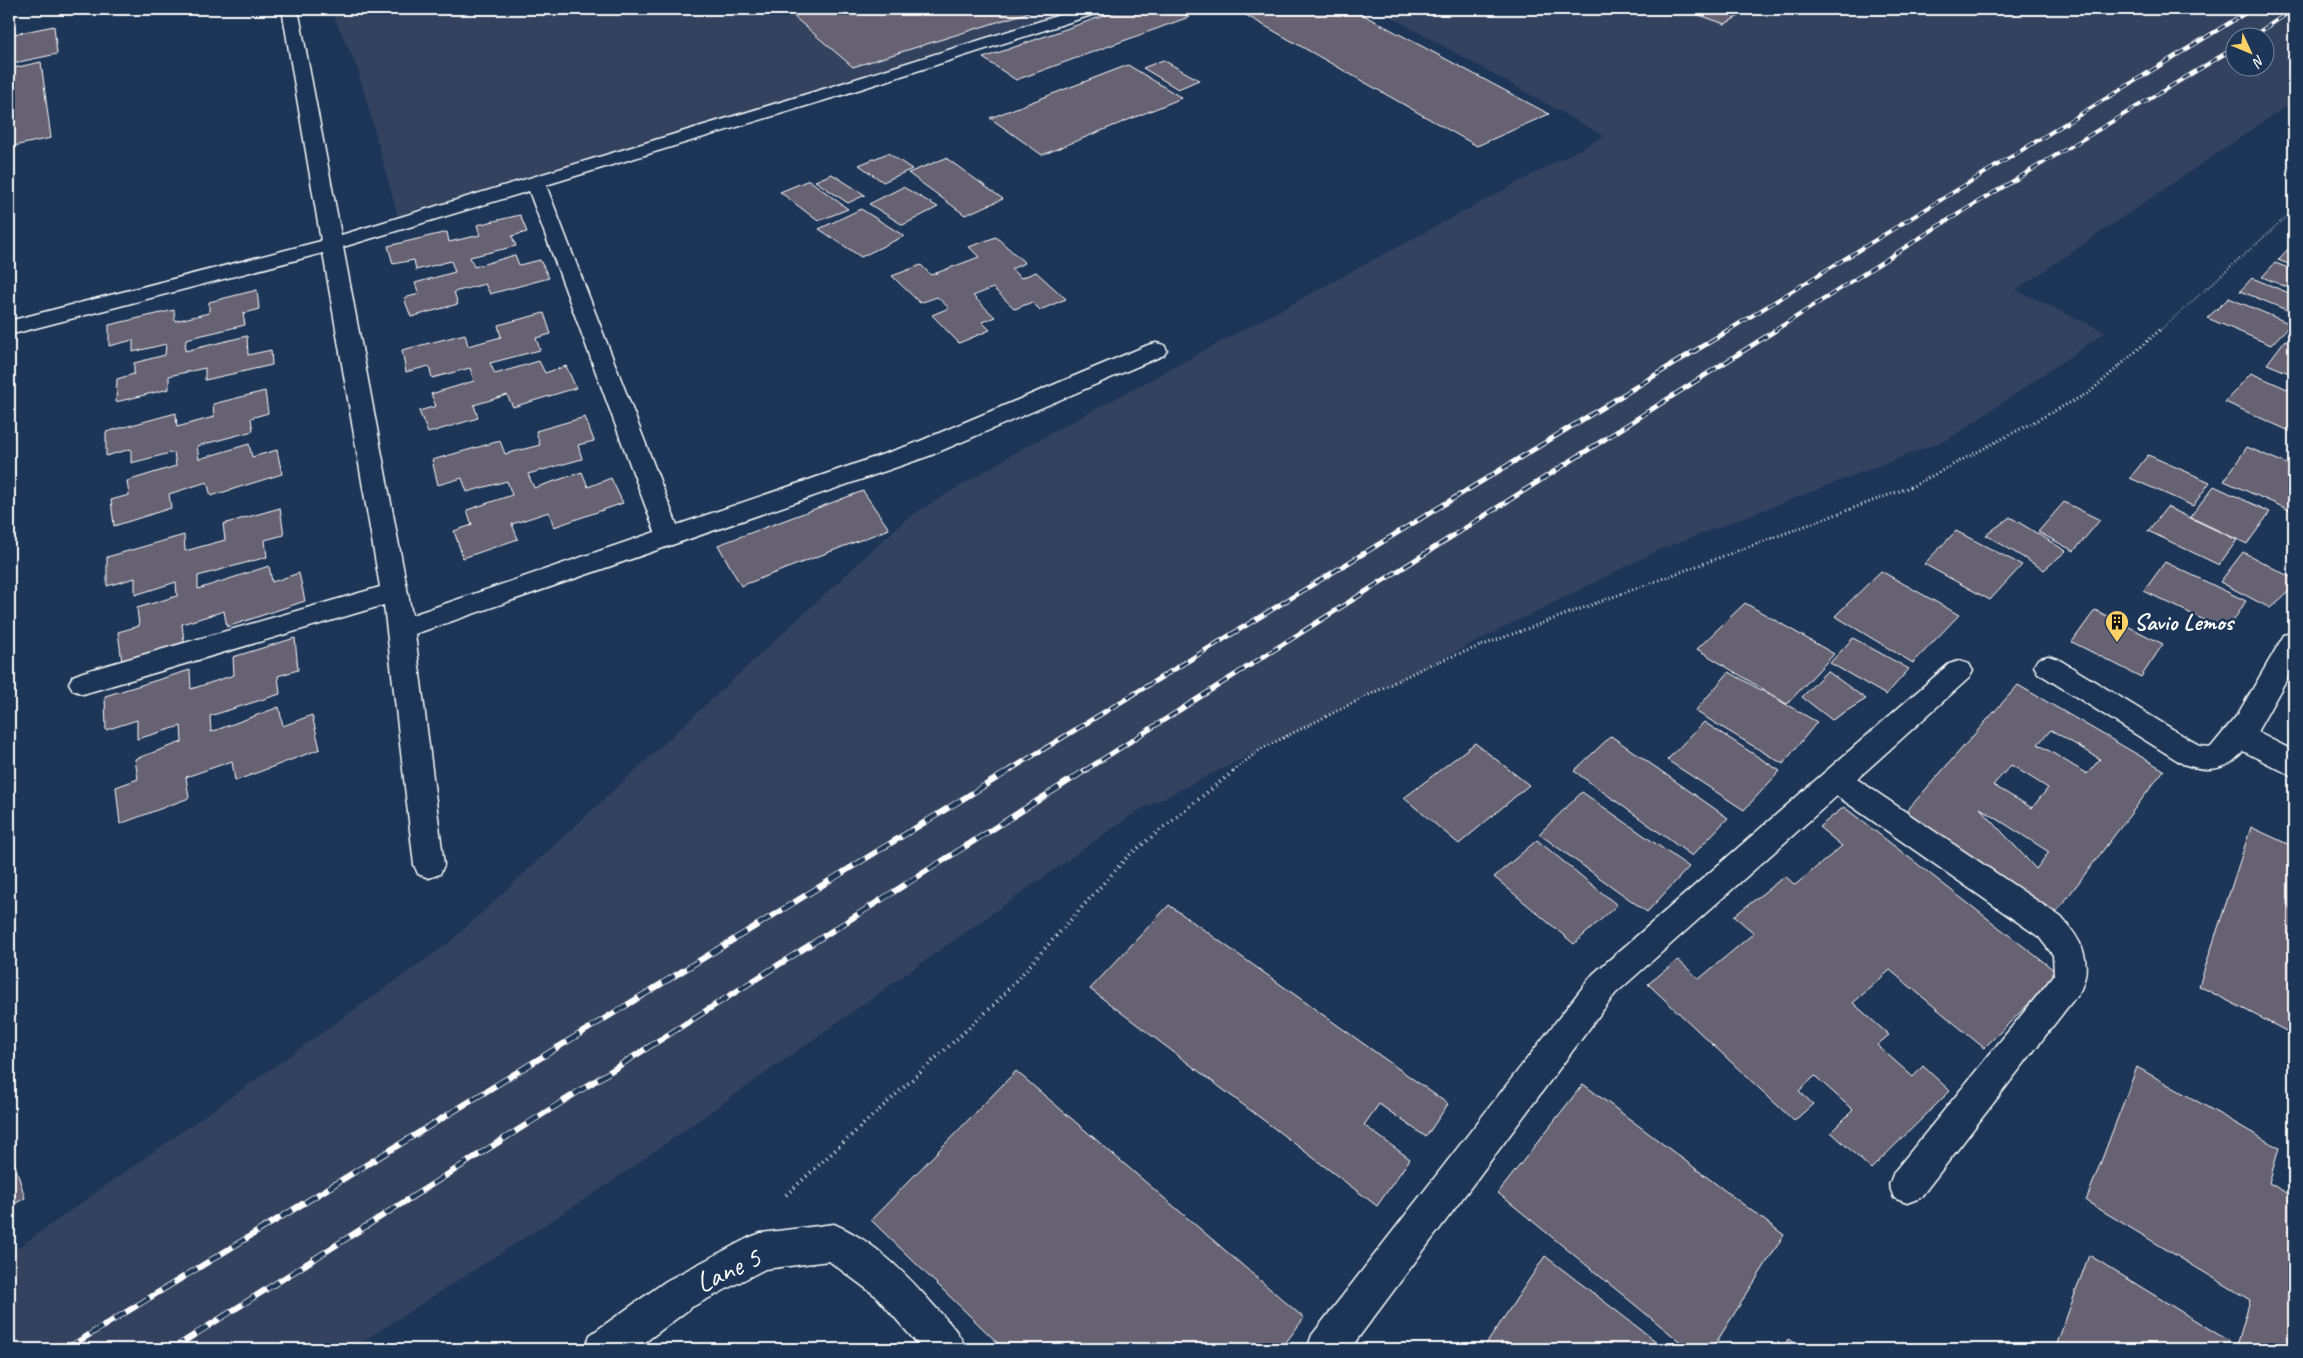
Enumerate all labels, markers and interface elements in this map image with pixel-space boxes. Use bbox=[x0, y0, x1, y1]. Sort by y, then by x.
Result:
north arrow bbox=[2226, 28, 2276, 78]
text: N bbox=[2248, 52, 2268, 71]
place label: Savio Lemos bbox=[2134, 607, 2236, 637]
building icon: Savio Lemos bbox=[2104, 609, 2130, 643]
street label: Lane 5 bbox=[690, 1238, 768, 1301]

